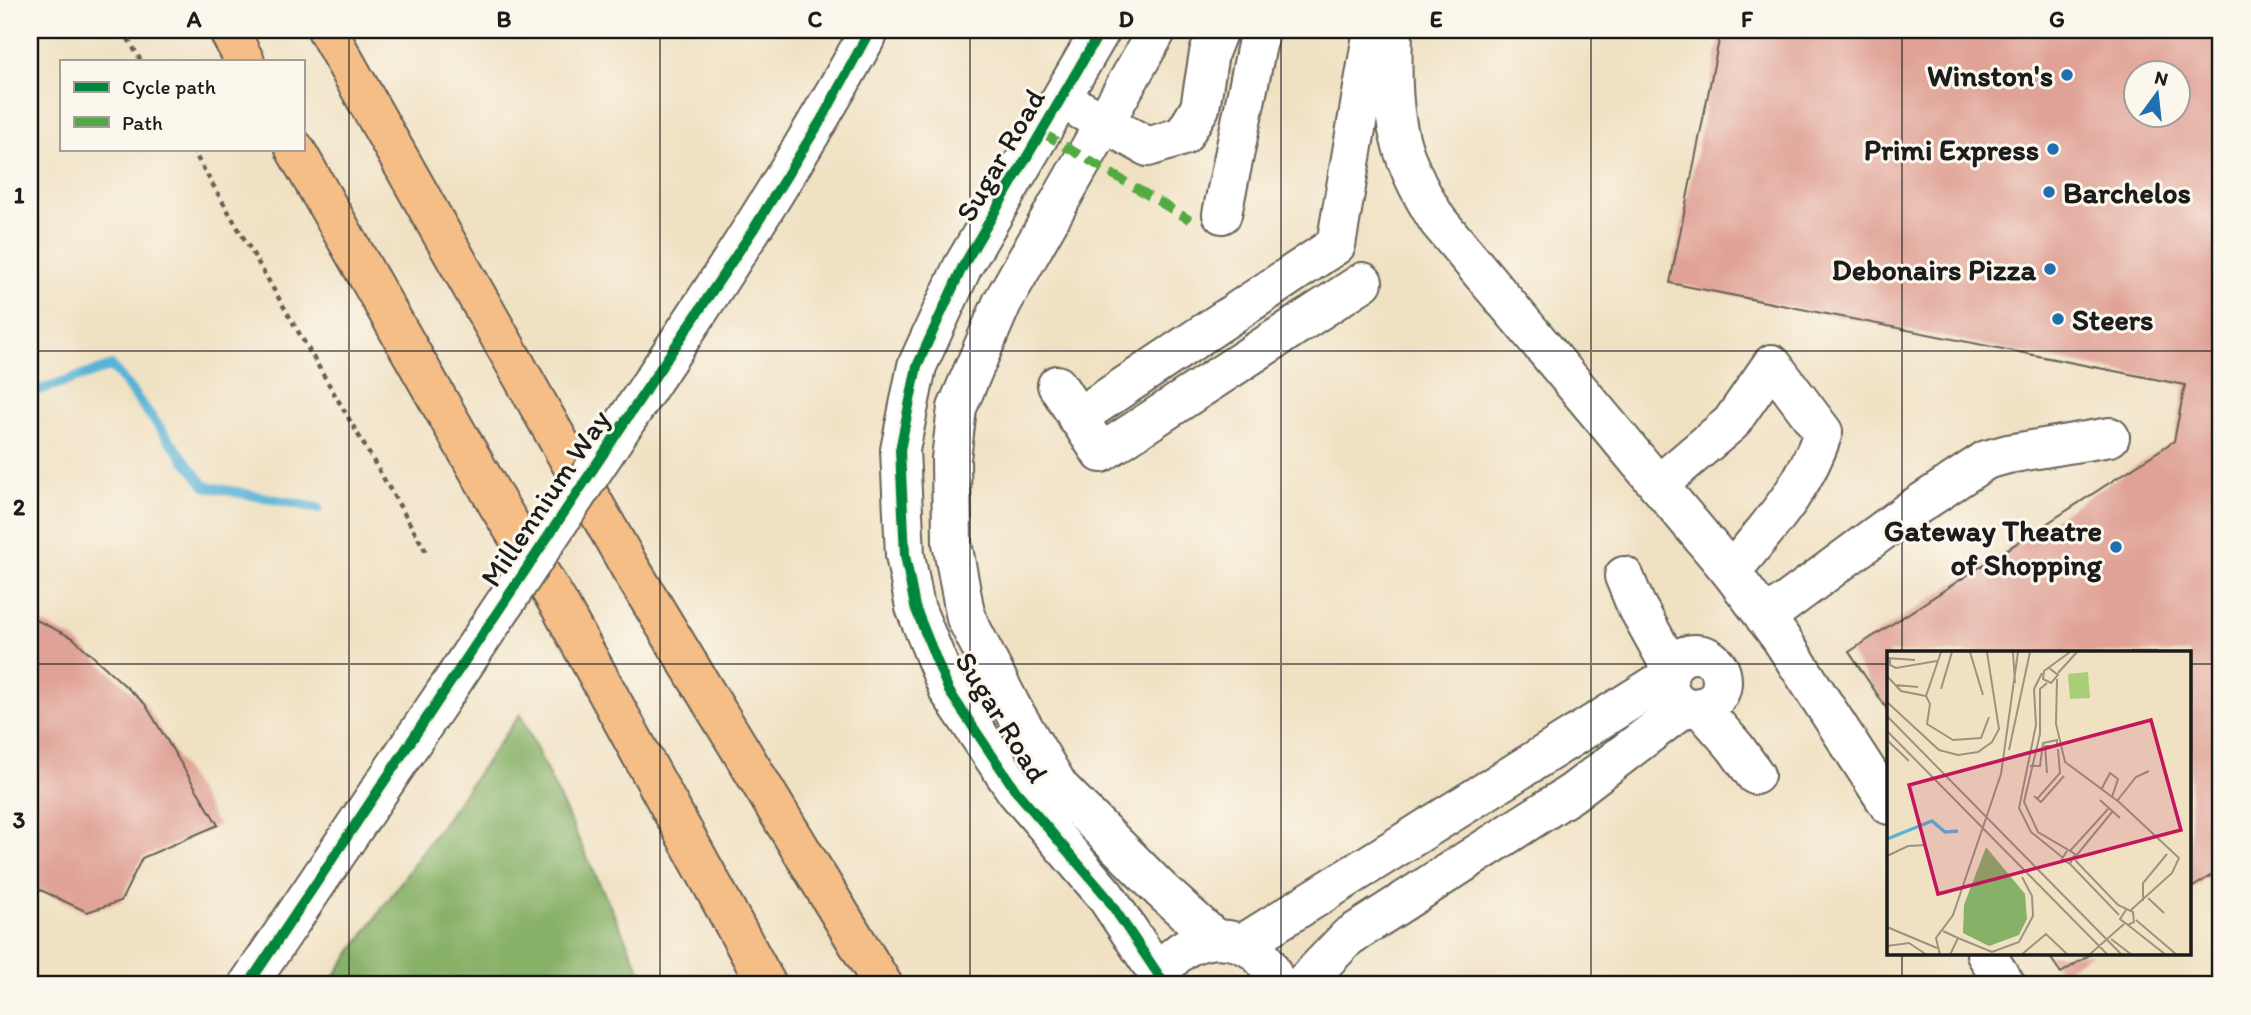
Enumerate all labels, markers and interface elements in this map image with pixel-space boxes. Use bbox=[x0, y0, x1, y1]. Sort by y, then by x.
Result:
text: A bbox=[186, 5, 202, 33]
text: B bbox=[497, 5, 512, 33]
text: C bbox=[808, 5, 823, 33]
text: D bbox=[1118, 5, 1134, 33]
text: E bbox=[1430, 5, 1443, 33]
text: F bbox=[1741, 5, 1754, 33]
text: G bbox=[2049, 5, 2065, 33]
place label: Winston's bbox=[1927, 57, 2053, 94]
legend bbox=[60, 60, 304, 150]
north arrow bbox=[2122, 60, 2192, 130]
text: N bbox=[2152, 65, 2170, 91]
marker: Winston's bbox=[2059, 67, 2075, 83]
text: Cycle path bbox=[122, 74, 216, 99]
street label: Sugar Road bbox=[947, 82, 1053, 228]
text: Path bbox=[122, 110, 163, 135]
place label: Primi Express bbox=[1864, 131, 2039, 168]
marker: Primi Express bbox=[2045, 141, 2061, 157]
place label: Barchelos bbox=[2063, 174, 2191, 211]
text: 1 bbox=[14, 181, 25, 209]
marker: Barchelos bbox=[2041, 184, 2057, 200]
place label: Debonairs Pizza bbox=[1832, 251, 2036, 288]
marker: Debonairs Pizza bbox=[2042, 261, 2058, 277]
place label: Steers bbox=[2072, 301, 2154, 338]
marker: Steers bbox=[2050, 311, 2066, 327]
street label: Millennium Way bbox=[472, 402, 618, 594]
text: 2 bbox=[13, 493, 26, 521]
place label: Gateway Theatre of Shopping bbox=[1884, 512, 2103, 583]
marker: Gateway Theatre of Shopping bbox=[2108, 539, 2124, 555]
street label: Sugar Road bbox=[947, 645, 1057, 789]
inset map bbox=[1887, 651, 2192, 956]
text: 3 bbox=[13, 806, 26, 834]

